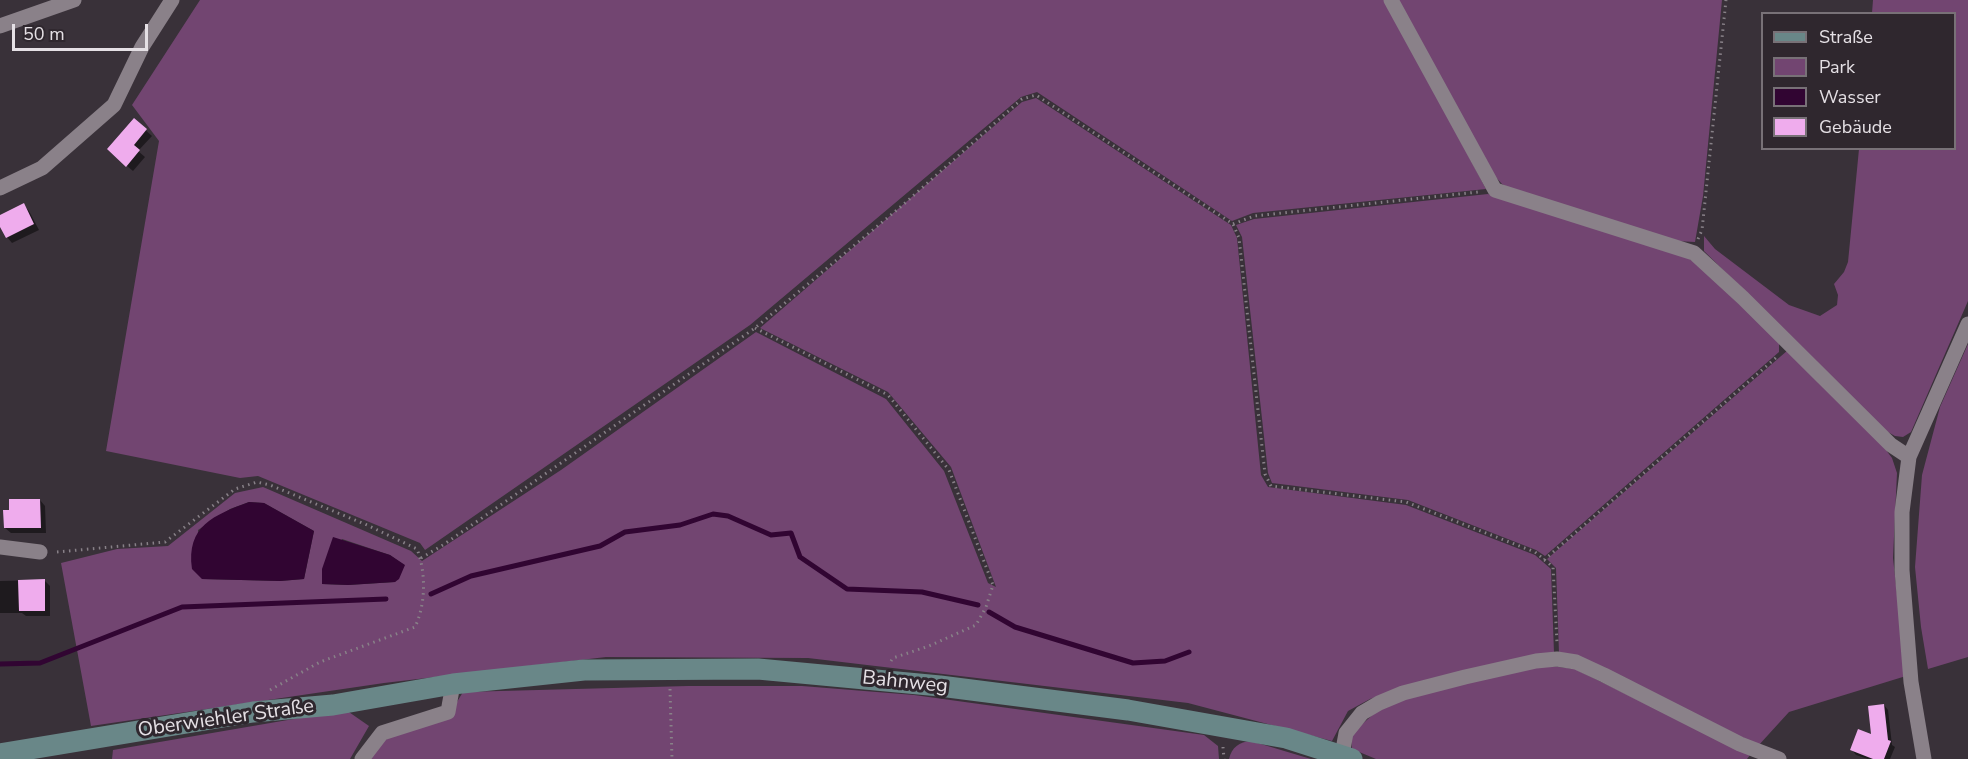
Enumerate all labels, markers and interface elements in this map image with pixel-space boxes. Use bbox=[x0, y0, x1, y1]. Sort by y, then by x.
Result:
scale bar bbox=[15, 12, 152, 50]
legend bbox=[1761, 12, 1956, 150]
text: 50 m bbox=[23, 22, 65, 46]
text: Straße bbox=[1819, 25, 1873, 49]
text: Park bbox=[1819, 55, 1855, 79]
text: Wasser bbox=[1819, 85, 1881, 109]
text: Gebäude bbox=[1819, 115, 1892, 139]
street label: Bahnweg bbox=[861, 667, 949, 699]
street label: Oberwiehler Straße bbox=[136, 695, 316, 743]

